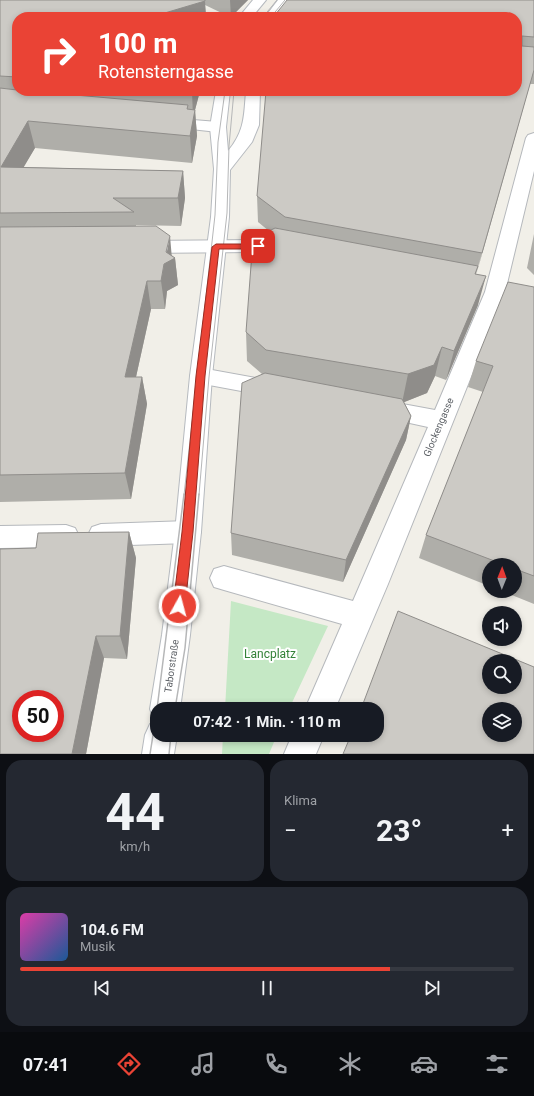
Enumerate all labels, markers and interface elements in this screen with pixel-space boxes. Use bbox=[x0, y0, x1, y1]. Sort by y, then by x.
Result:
text: 100 m bbox=[98, 27, 177, 60]
icon: right bbox=[32, 28, 84, 80]
text: Rotensterngasse bbox=[98, 61, 234, 82]
pin bbox=[241, 229, 275, 263]
icon: arrive bbox=[247, 235, 269, 257]
street label: Glockengasse bbox=[421, 396, 456, 458]
north arrow bbox=[482, 558, 522, 598]
map controls bbox=[482, 558, 522, 742]
position arrow bbox=[158, 585, 200, 627]
button: sound bbox=[482, 606, 522, 646]
street label: Taborstraße bbox=[162, 639, 181, 694]
park label: Lancplatz bbox=[244, 647, 296, 661]
button: search bbox=[482, 654, 522, 694]
speed limit sign: 50 bbox=[12, 690, 64, 742]
button: layers bbox=[482, 702, 522, 742]
text: 07:42 · 1 Min. · 110 m bbox=[193, 713, 341, 731]
text: 44 bbox=[105, 782, 165, 843]
text: Klima bbox=[284, 793, 317, 808]
text: 23° bbox=[376, 813, 422, 848]
text: − bbox=[284, 818, 297, 843]
text: + bbox=[502, 818, 514, 843]
text: km/h bbox=[120, 839, 150, 854]
text: 104.6 FM bbox=[80, 921, 144, 939]
text: Musik bbox=[80, 939, 115, 954]
icon: previous bbox=[91, 977, 113, 999]
icon: pause bbox=[256, 977, 278, 999]
icon: next bbox=[421, 977, 443, 999]
icon: directions bbox=[115, 1050, 143, 1078]
icon: music bbox=[189, 1050, 217, 1078]
icon: phone bbox=[262, 1050, 290, 1078]
icon: climate bbox=[336, 1050, 364, 1078]
icon: car bbox=[410, 1050, 438, 1078]
icon: filters bbox=[483, 1050, 511, 1078]
text: 07:41 bbox=[23, 1054, 69, 1075]

